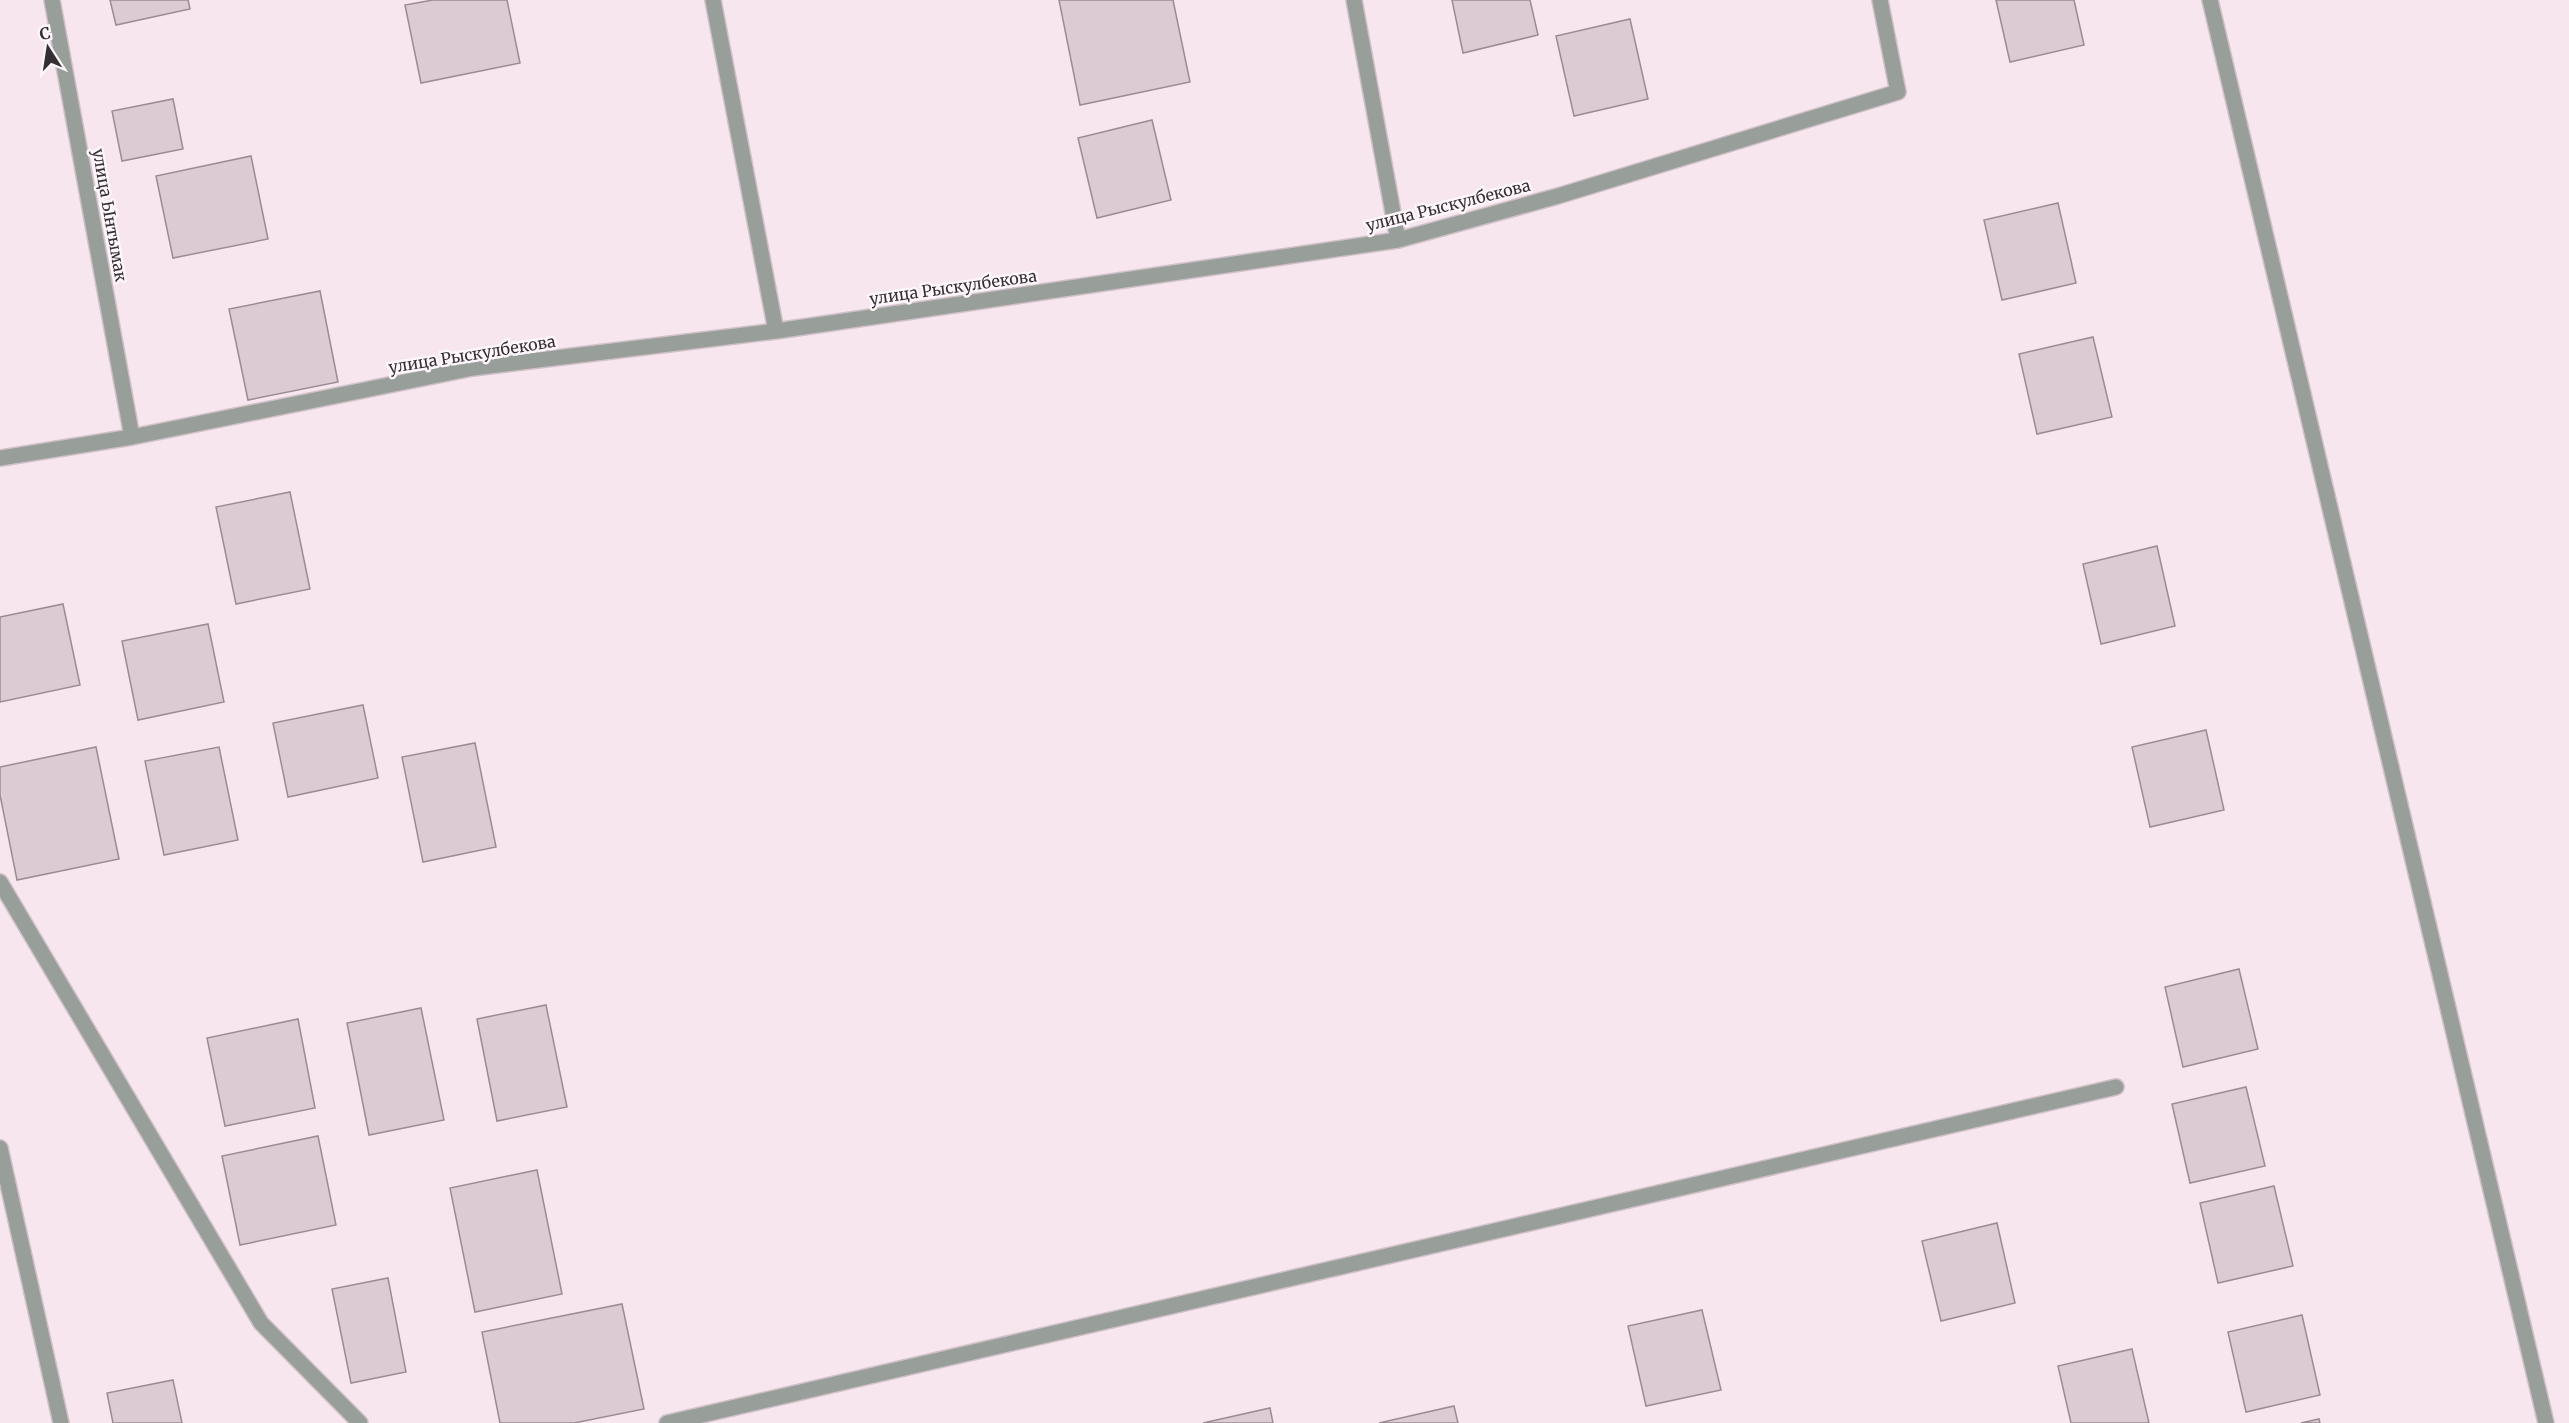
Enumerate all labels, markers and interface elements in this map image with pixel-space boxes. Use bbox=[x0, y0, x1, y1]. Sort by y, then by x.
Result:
north arrow bbox=[18, 18, 78, 78]
text: С bbox=[38, 22, 52, 44]
street label: улица Ынтымак bbox=[88, 147, 132, 283]
street label: улица Рыскулбекова bbox=[1364, 175, 1533, 235]
street label: улица Рыскулбекова bbox=[868, 265, 1038, 309]
street label: улица Рыскулбекова bbox=[387, 331, 557, 377]

